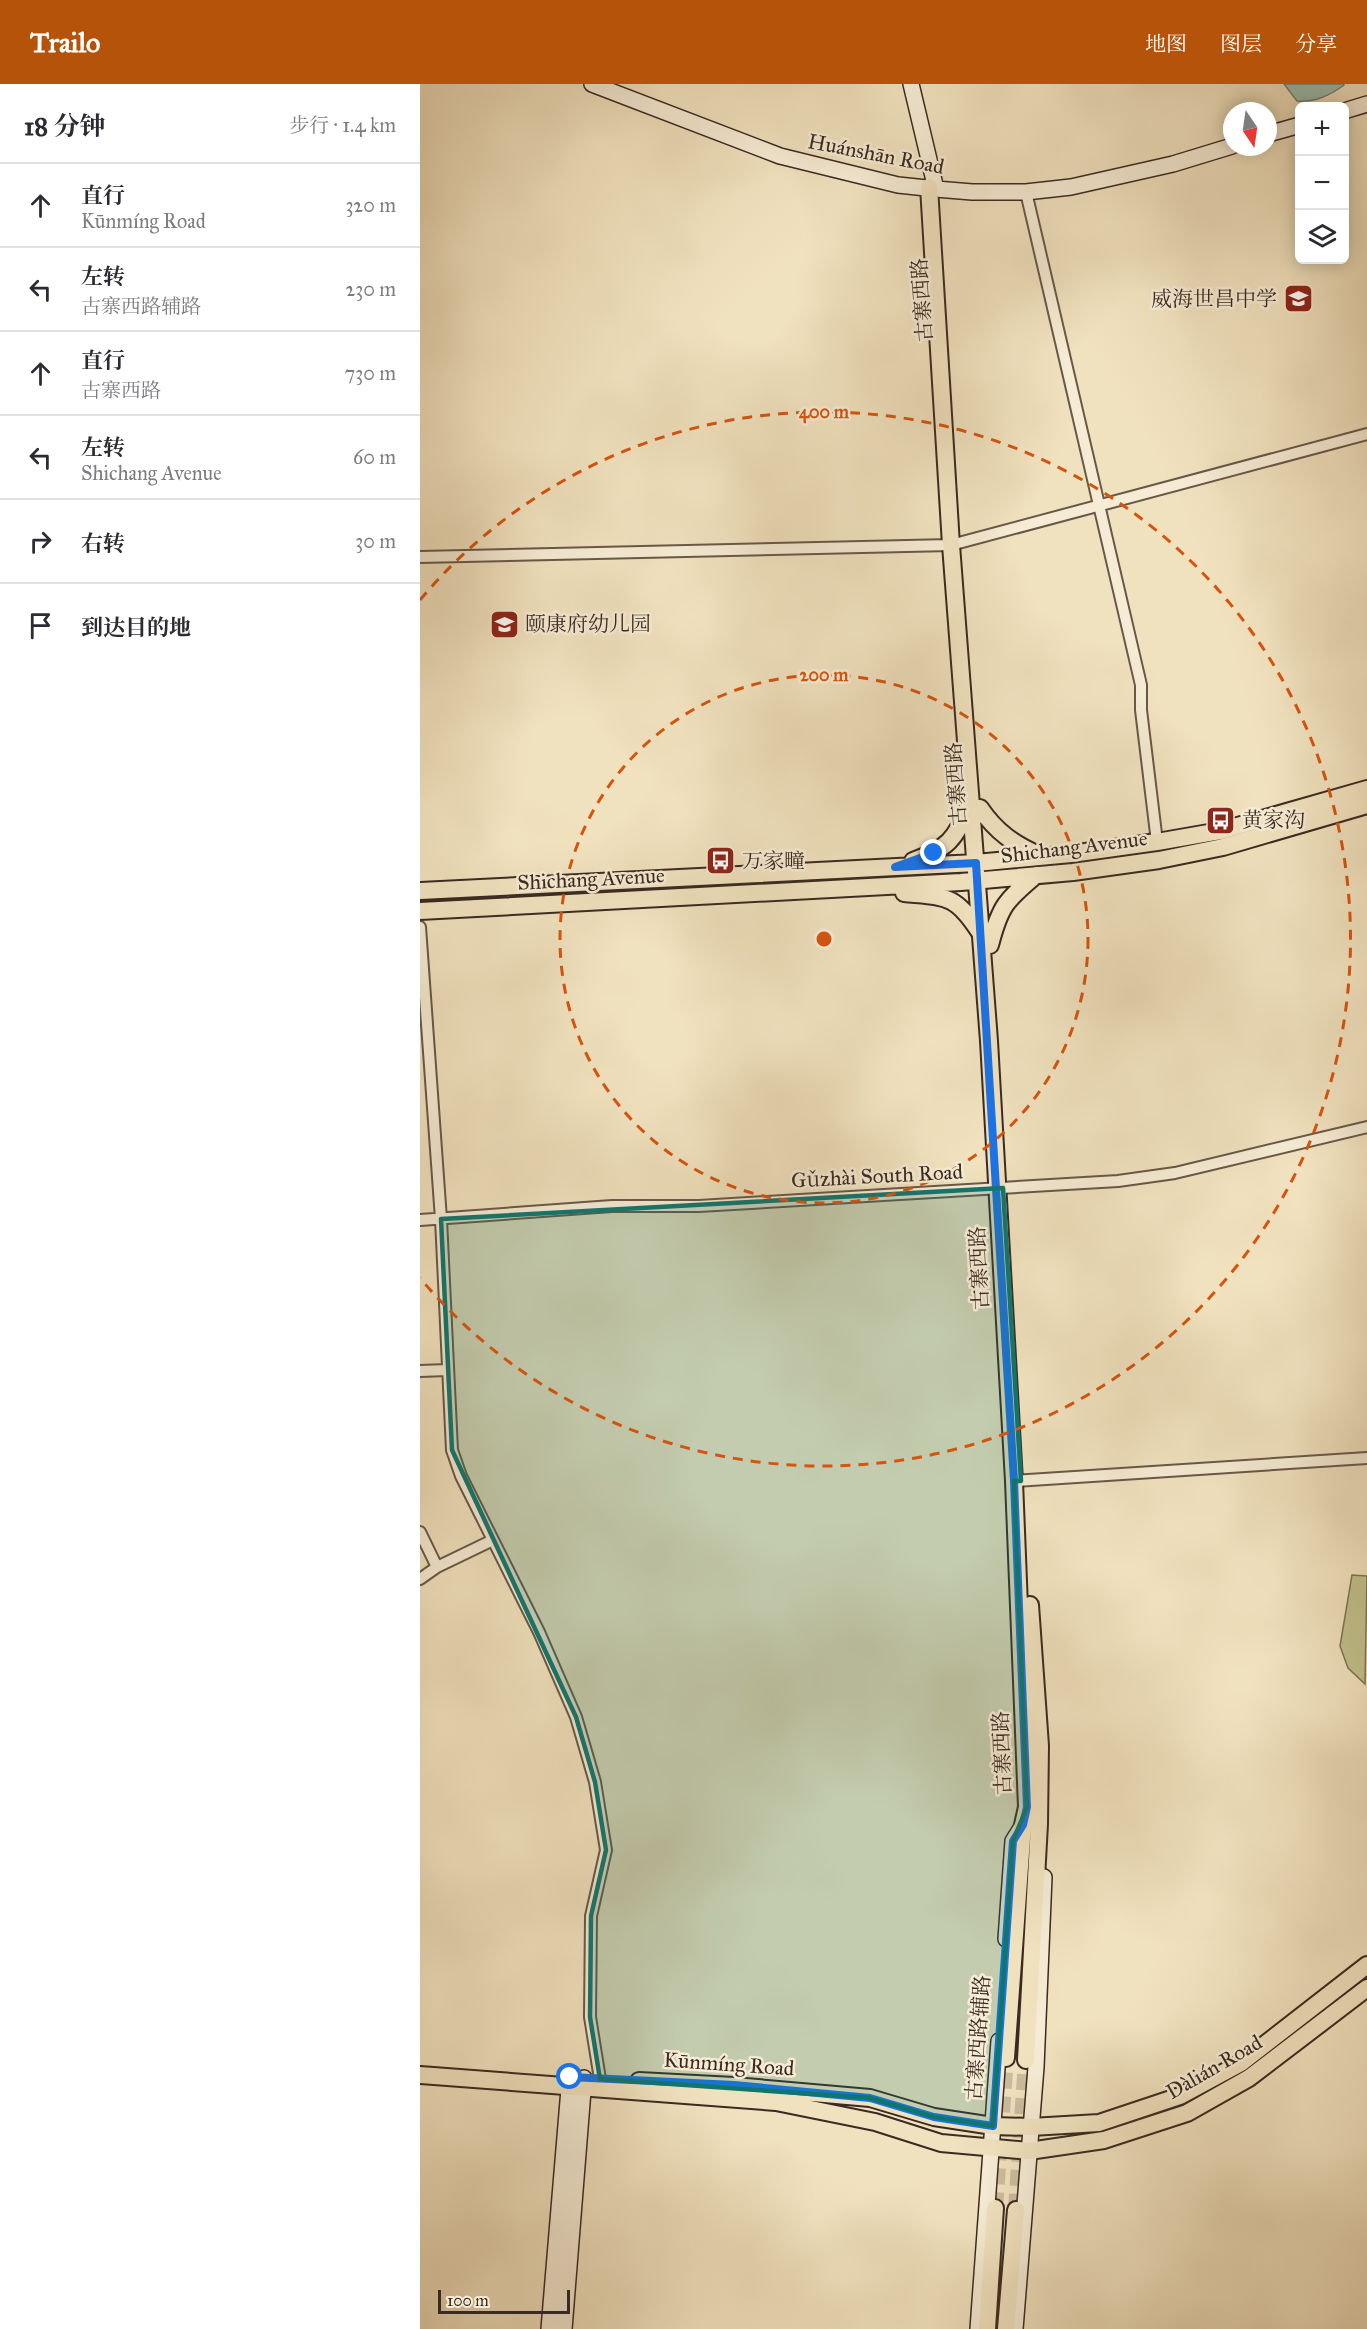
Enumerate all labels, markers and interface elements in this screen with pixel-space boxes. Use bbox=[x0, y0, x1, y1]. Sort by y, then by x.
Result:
text: Trailo bbox=[30, 25, 100, 60]
text: 地图 bbox=[1145, 31, 1187, 57]
text: 图层 bbox=[1220, 31, 1262, 57]
text: 分享 bbox=[1295, 31, 1337, 57]
north arrow bbox=[1223, 102, 1277, 156]
map controls bbox=[1295, 102, 1349, 264]
button: + bbox=[1295, 102, 1349, 156]
text: 18 分钟 bbox=[24, 110, 106, 142]
text: 步行 · 1.4 km bbox=[289, 113, 396, 137]
street label: Huánshān Road bbox=[806, 128, 947, 180]
button: − bbox=[1295, 156, 1349, 210]
text: 直行 bbox=[81, 182, 125, 209]
icon: ahead bbox=[24, 189, 57, 222]
text: 320 m bbox=[345, 193, 396, 217]
text: Kūnmíng Road bbox=[81, 209, 206, 233]
button: layers bbox=[1295, 210, 1349, 264]
street label: 古寨西路 bbox=[906, 257, 938, 343]
text: 左转 bbox=[81, 263, 125, 290]
icon: left bbox=[24, 273, 57, 306]
text: 230 m bbox=[345, 277, 396, 301]
school or university icon: 威海世昌中学 bbox=[1282, 283, 1314, 315]
place label: 威海世昌中学 bbox=[1151, 286, 1277, 312]
text: 古寨西路辅路 bbox=[81, 294, 201, 318]
text: 直行 bbox=[81, 347, 125, 374]
icon: ahead bbox=[24, 357, 57, 390]
text: 730 m bbox=[345, 361, 396, 385]
text: 古寨西路 bbox=[81, 378, 161, 402]
text: 400 m bbox=[799, 401, 850, 424]
text: 左转 bbox=[81, 434, 125, 461]
icon: left bbox=[24, 441, 57, 474]
text: 60 m bbox=[353, 445, 396, 469]
text: Shichang Avenue bbox=[81, 461, 222, 485]
icon: right bbox=[24, 525, 57, 558]
text: 30 m bbox=[355, 529, 396, 553]
text: 右转 bbox=[81, 530, 125, 557]
school or university icon: 颐康府幼儿园 bbox=[488, 608, 520, 640]
icon: arrive bbox=[24, 609, 57, 642]
place label: 颐康府幼儿园 bbox=[525, 611, 651, 637]
text: 到达目的地 bbox=[81, 614, 191, 641]
text: 200 m bbox=[800, 664, 849, 686]
street label: 古寨西路 bbox=[940, 741, 972, 827]
bus stop icon: 黄家沟 bbox=[1205, 804, 1237, 836]
place label: 黄家沟 bbox=[1242, 807, 1305, 833]
street label: Shichang Avenue bbox=[999, 825, 1149, 869]
route end bbox=[920, 839, 946, 865]
bus stop icon: 万家疃 bbox=[705, 845, 737, 877]
place label: 万家疃 bbox=[742, 848, 805, 874]
street label: Shichang Avenue bbox=[517, 862, 666, 896]
centre of rings bbox=[814, 929, 834, 949]
street label: Gǔzhài South Road bbox=[790, 1158, 964, 1193]
street label: 古寨西路 bbox=[964, 1225, 994, 1311]
street label: 古寨西路 bbox=[988, 1711, 1016, 1795]
street label: 古寨西路辅路 bbox=[961, 1974, 995, 2102]
street label: Dàlián Road bbox=[1161, 2029, 1267, 2105]
street label: Kūnmíng Road bbox=[663, 2046, 796, 2082]
route start bbox=[556, 2063, 582, 2089]
scale bar bbox=[438, 2287, 570, 2314]
text: 100 m bbox=[447, 2291, 489, 2310]

